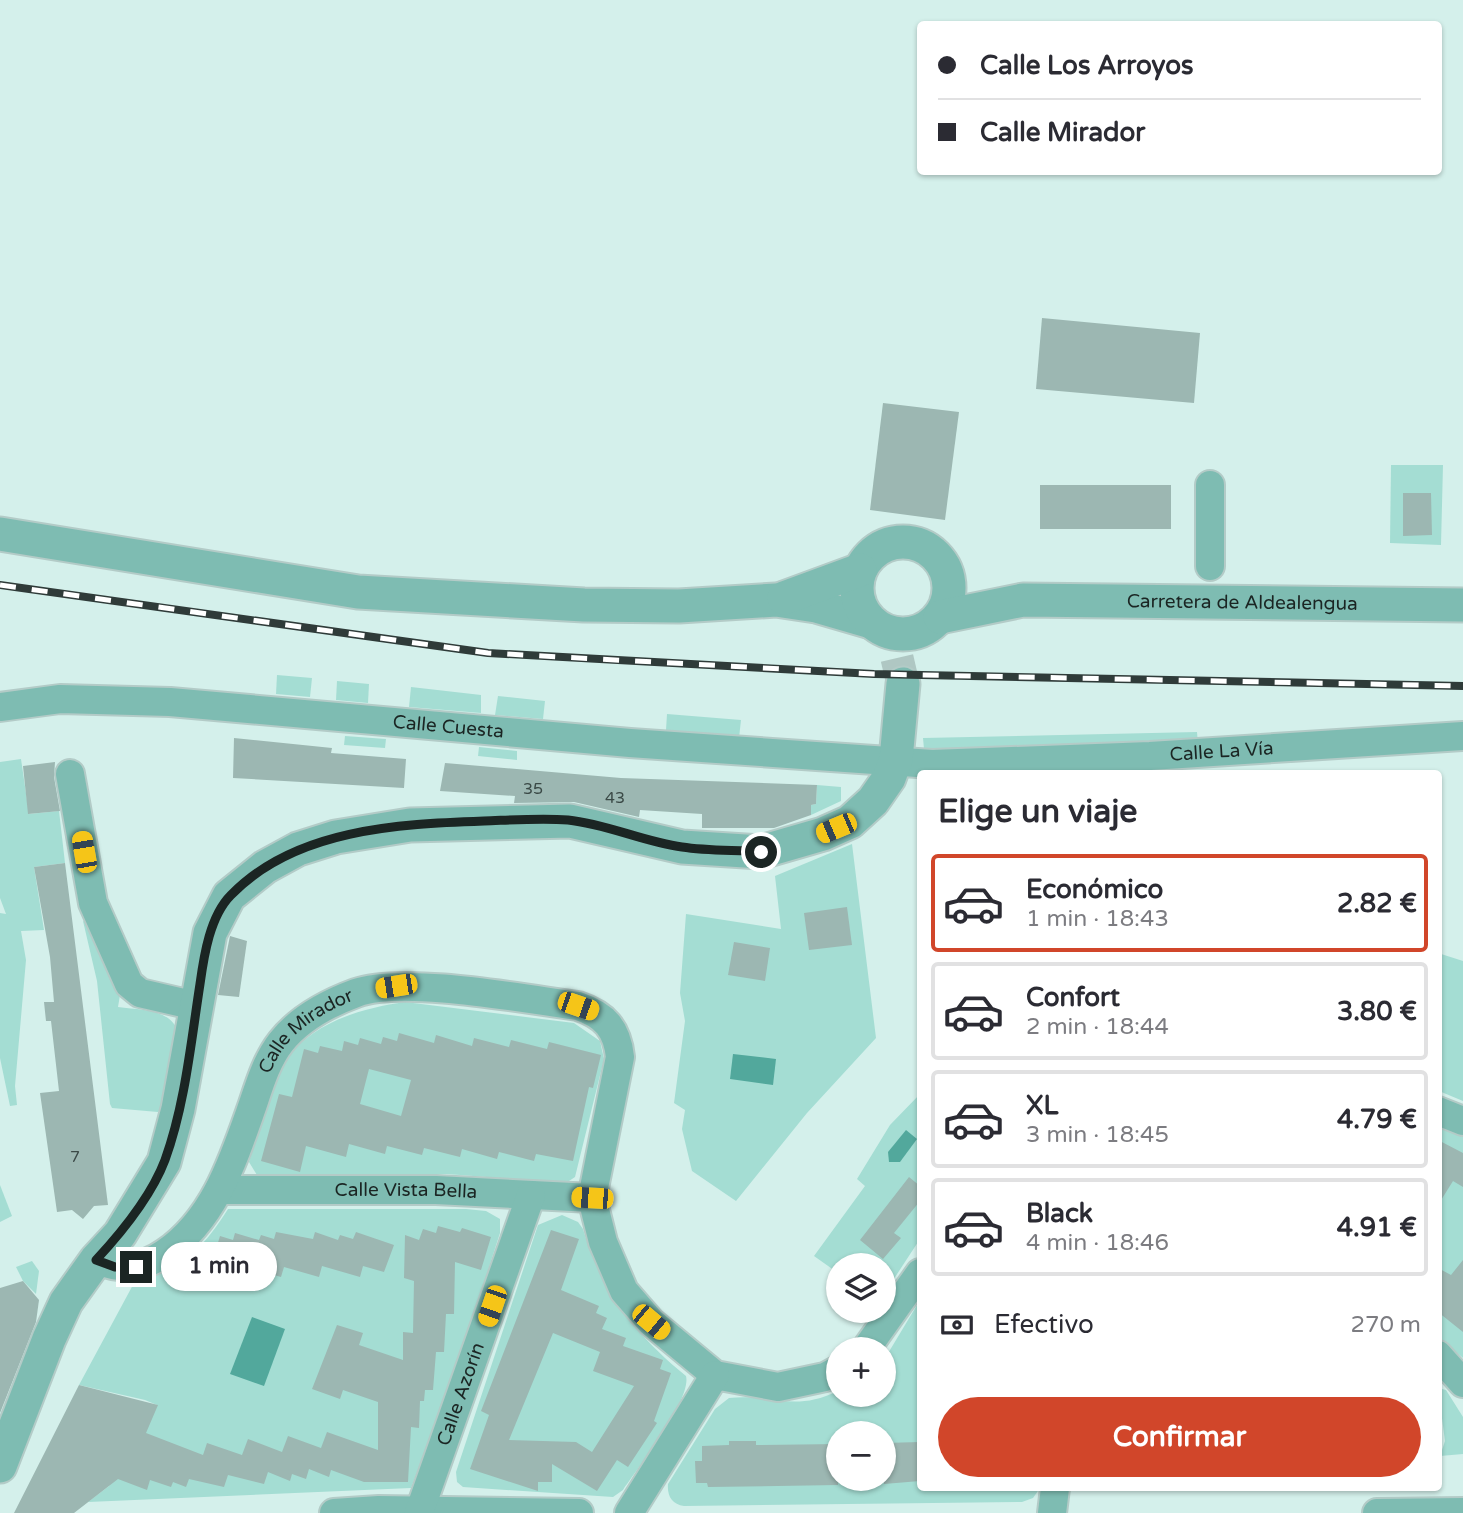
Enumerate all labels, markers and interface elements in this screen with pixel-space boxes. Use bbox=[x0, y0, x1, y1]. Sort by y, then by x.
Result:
text: Calle Los Arroyos bbox=[980, 50, 1194, 81]
text: Calle Mirador bbox=[980, 117, 1145, 148]
street label: Carretera de Aldealengua bbox=[1127, 590, 1358, 615]
street label: Calle Cuesta bbox=[392, 711, 505, 743]
street label: Calle La Vía bbox=[1169, 737, 1274, 766]
house number: 35 bbox=[523, 779, 543, 799]
house number: 43 bbox=[605, 788, 625, 808]
text: Elige un viaje bbox=[938, 793, 1137, 831]
car bbox=[813, 810, 860, 846]
car bbox=[71, 829, 98, 875]
route start bbox=[745, 836, 777, 868]
icon: car bbox=[942, 872, 1005, 935]
text: Económico bbox=[1026, 874, 1163, 905]
text: 2.82 € bbox=[1337, 888, 1417, 919]
text: 1 min · 18:43 bbox=[1026, 905, 1169, 933]
car bbox=[374, 972, 419, 1000]
icon: car bbox=[942, 980, 1005, 1043]
text: Confort bbox=[1026, 982, 1120, 1013]
street label: Calle Mirador bbox=[254, 984, 357, 1077]
car bbox=[555, 989, 602, 1023]
text: 3.80 € bbox=[1337, 996, 1417, 1027]
text: 2 min · 18:44 bbox=[1026, 1013, 1169, 1041]
icon: car bbox=[942, 1088, 1005, 1151]
text: XL bbox=[1026, 1090, 1058, 1121]
text: 4.79 € bbox=[1337, 1104, 1417, 1135]
text: 3 min · 18:45 bbox=[1026, 1121, 1169, 1149]
house number: 7 bbox=[70, 1147, 80, 1167]
street label: Calle Vista Bella bbox=[335, 1179, 478, 1203]
car bbox=[571, 1186, 614, 1210]
icon: car bbox=[942, 1196, 1005, 1259]
text: Black bbox=[1026, 1198, 1093, 1229]
text: 4.91 € bbox=[1337, 1212, 1417, 1243]
text: 4 min · 18:46 bbox=[1026, 1229, 1169, 1257]
callout: 1 min bbox=[160, 1242, 276, 1292]
route end bbox=[120, 1251, 152, 1283]
text: 1 min bbox=[188, 1252, 250, 1280]
map controls bbox=[826, 1253, 896, 1491]
button: layers bbox=[826, 1253, 896, 1323]
car bbox=[476, 1283, 509, 1329]
car bbox=[629, 1300, 674, 1344]
icon: cash bbox=[938, 1306, 976, 1344]
text: Efectivo bbox=[994, 1309, 1094, 1340]
text: 270 m bbox=[1351, 1311, 1421, 1339]
button: + bbox=[826, 1337, 896, 1407]
street label: Calle Azorín bbox=[433, 1340, 489, 1449]
button: Confirmar bbox=[938, 1397, 1421, 1477]
button: − bbox=[826, 1421, 896, 1491]

